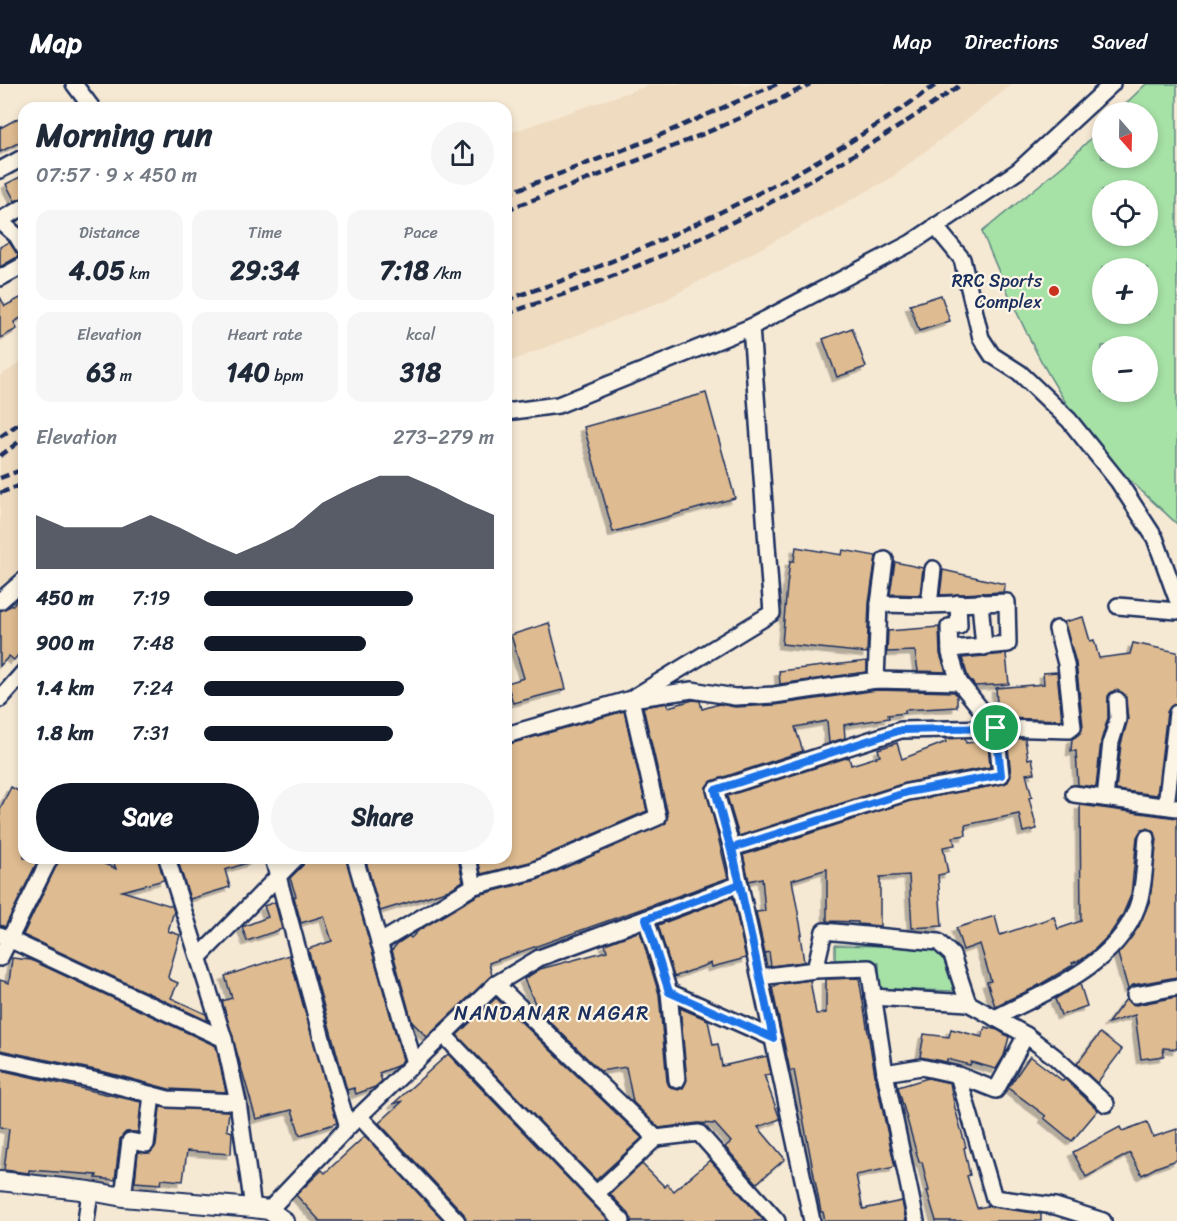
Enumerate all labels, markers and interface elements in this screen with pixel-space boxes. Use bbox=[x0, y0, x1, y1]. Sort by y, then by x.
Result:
text: Map bbox=[30, 18, 82, 67]
text: Map bbox=[893, 23, 931, 61]
text: Directions bbox=[964, 23, 1059, 61]
text: Saved bbox=[1092, 23, 1147, 61]
north arrow bbox=[1092, 102, 1158, 168]
map controls bbox=[1092, 102, 1158, 402]
text: Morning run bbox=[36, 106, 212, 164]
button: share bbox=[431, 122, 494, 185]
text: 07:57 · 9 × 450 m bbox=[36, 158, 197, 193]
button: locate bbox=[1092, 180, 1158, 246]
text: Distance bbox=[79, 218, 140, 247]
text: Time bbox=[248, 218, 282, 247]
text: Pace bbox=[404, 218, 438, 247]
text: 4.05 bbox=[69, 247, 125, 293]
text: 29:34 bbox=[230, 247, 300, 293]
text: 7:18 bbox=[379, 247, 429, 293]
button: + bbox=[1092, 258, 1158, 324]
text: km bbox=[125, 259, 150, 288]
text: /km bbox=[429, 259, 462, 288]
place label: RRC Sports Complex bbox=[952, 265, 1043, 318]
marker: RRC Sports Complex bbox=[1047, 284, 1061, 298]
text: Elevation bbox=[77, 320, 142, 349]
text: Heart rate bbox=[227, 320, 303, 349]
text: kcal bbox=[406, 320, 435, 349]
button: − bbox=[1092, 336, 1158, 402]
text: 63 bbox=[87, 349, 116, 395]
text: 140 bbox=[226, 349, 270, 395]
text: 318 bbox=[400, 349, 441, 395]
text: m bbox=[116, 361, 132, 390]
text: bpm bbox=[270, 361, 304, 390]
text: Elevation bbox=[36, 420, 117, 455]
text: 273–279 m bbox=[393, 420, 494, 455]
text: 450 m bbox=[36, 581, 94, 616]
text: 7:19 bbox=[132, 581, 170, 616]
text: 900 m bbox=[36, 626, 94, 661]
text: 7:48 bbox=[132, 626, 174, 661]
text: 1.4 km bbox=[36, 671, 94, 706]
text: 7:24 bbox=[132, 671, 174, 706]
pin bbox=[970, 702, 1021, 753]
icon: arrive bbox=[979, 711, 1012, 744]
text: 1.8 km bbox=[36, 716, 94, 751]
text: 7:31 bbox=[132, 716, 169, 751]
button: Save bbox=[36, 783, 259, 852]
button: Share bbox=[271, 783, 494, 852]
district label: NANDANAR NAGAR bbox=[454, 996, 650, 1031]

